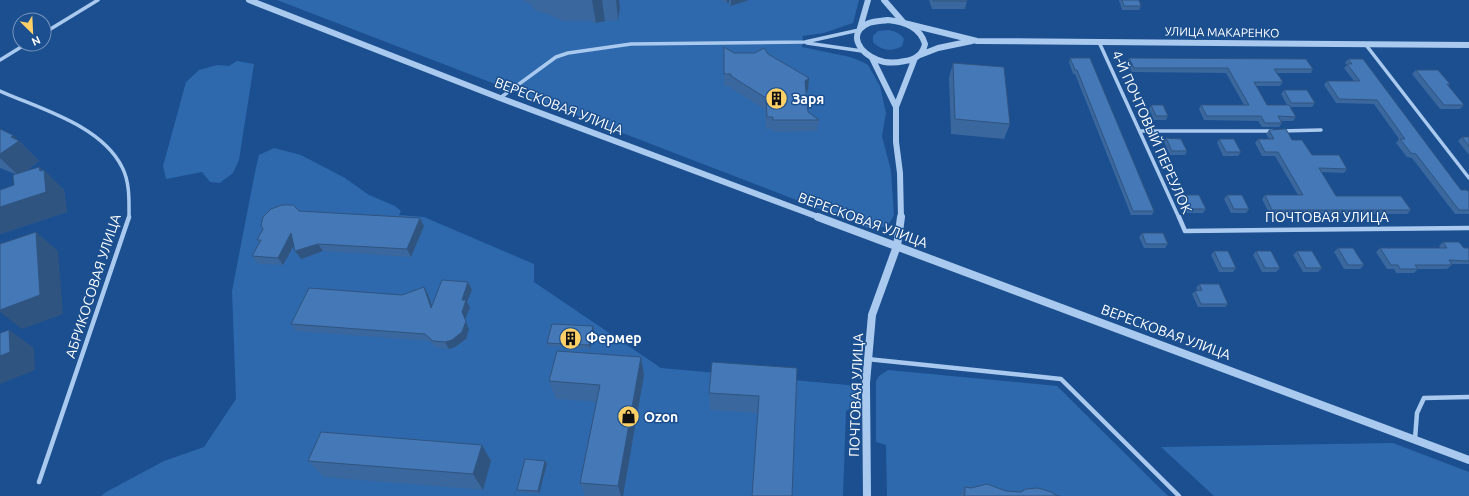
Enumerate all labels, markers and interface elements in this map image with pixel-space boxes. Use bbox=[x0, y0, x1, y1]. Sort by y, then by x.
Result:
north arrow bbox=[12, 12, 52, 52]
street label: УЛИЦА МАКАРЕНКО bbox=[1165, 25, 1279, 39]
text: N bbox=[30, 34, 42, 48]
street label: 4-Й ПОЧТОВЫЙ ПЕРЕУЛОК bbox=[1109, 48, 1196, 216]
street label: ВЕРЕСКОВАЯ УЛИЦА bbox=[492, 74, 626, 138]
building icon: Заря bbox=[763, 86, 789, 112]
place label: Заря bbox=[792, 91, 824, 107]
street label: ВЕРЕСКОВАЯ УЛИЦА bbox=[796, 189, 930, 251]
street label: ПОЧТОВАЯ УЛИЦА bbox=[1265, 209, 1389, 225]
street label: АБРИКОСОВАЯ УЛИЦА bbox=[62, 212, 124, 360]
street label: ВЕРЕСКОВАЯ УЛИЦА bbox=[1099, 301, 1233, 363]
building icon: Фермер bbox=[558, 325, 584, 351]
place label: Фермер bbox=[586, 330, 642, 346]
street label: ПОЧТОВАЯ УЛИЦА bbox=[846, 333, 866, 457]
shop icon: Ozon bbox=[616, 404, 642, 430]
place label: Ozon bbox=[644, 409, 678, 425]

